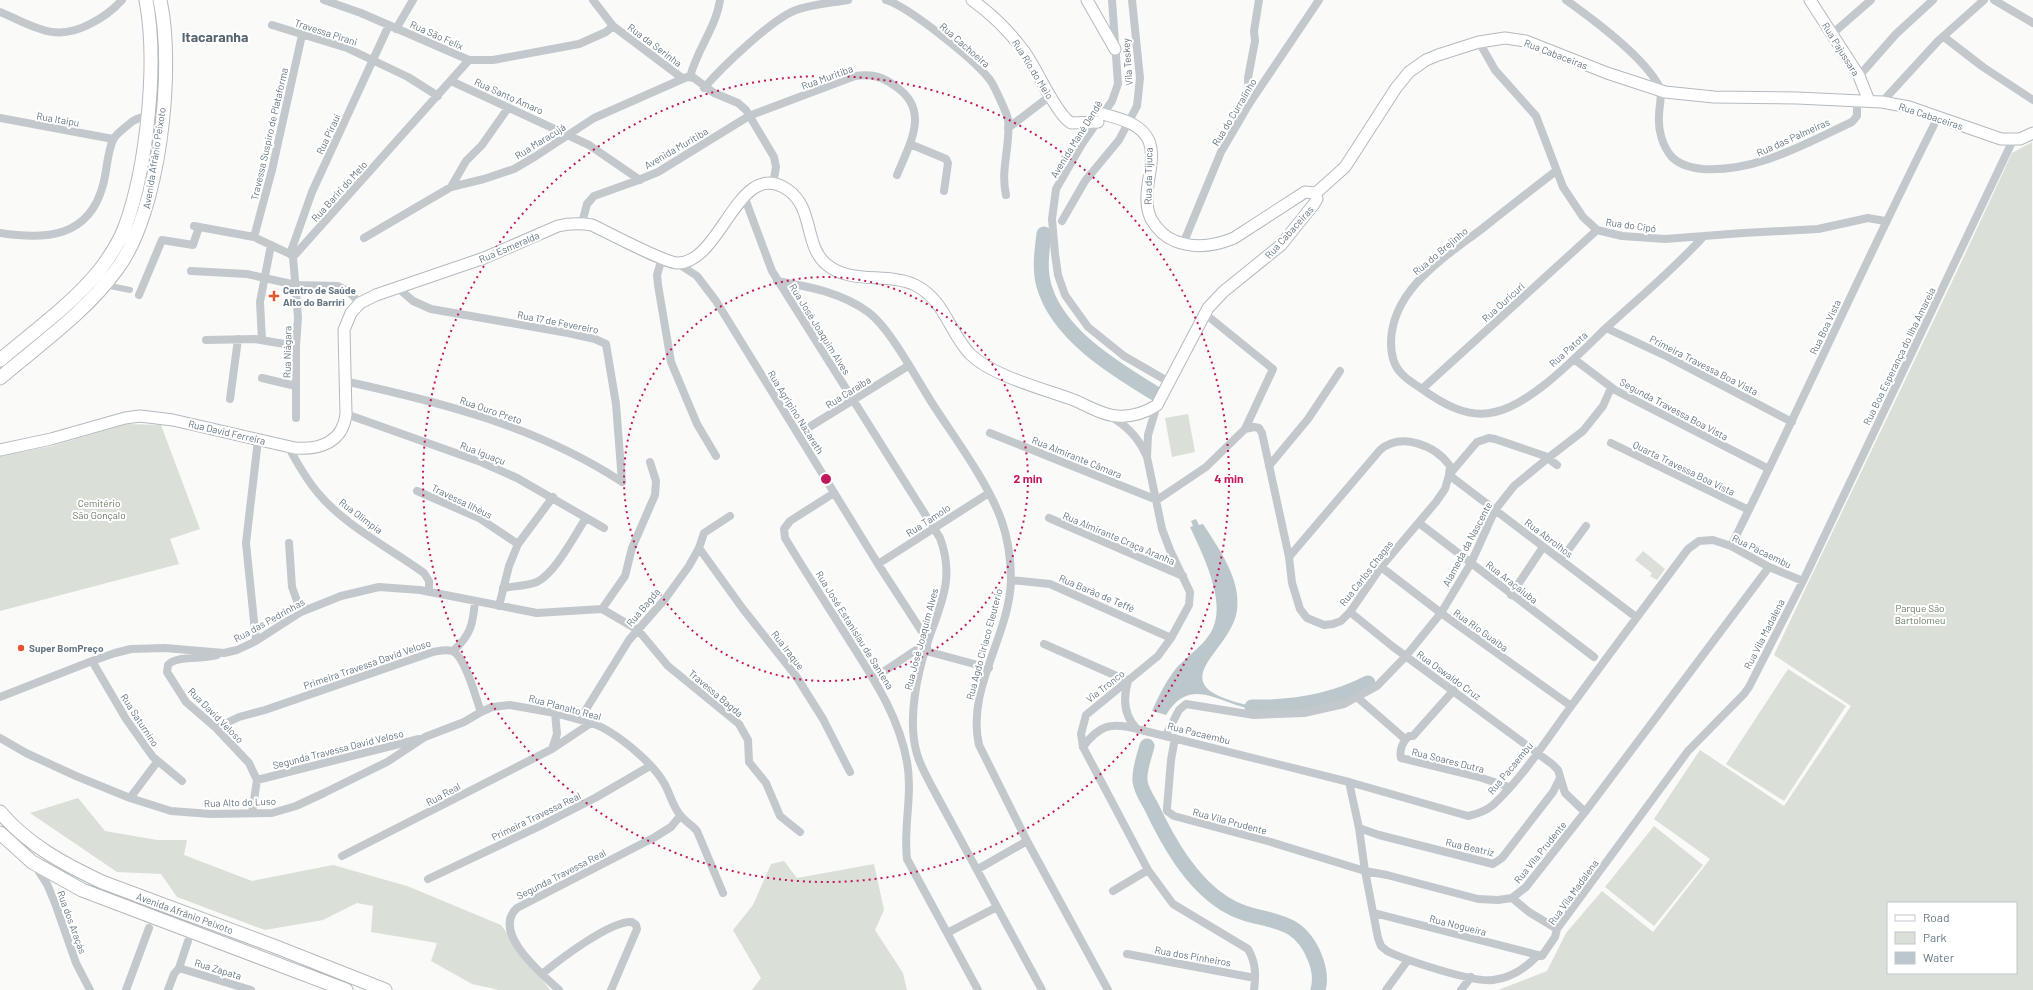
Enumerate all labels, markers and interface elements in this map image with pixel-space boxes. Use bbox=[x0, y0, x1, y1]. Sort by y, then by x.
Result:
street label: Travessa Pirani bbox=[293, 16, 359, 48]
street label: Rua São Felix bbox=[408, 18, 466, 52]
street label: Rua Cachoeira bbox=[938, 20, 992, 70]
street label: Rua Pajussara bbox=[1820, 20, 1862, 78]
street label: Rua da Serinha bbox=[626, 21, 684, 69]
district label: Itacaranha bbox=[182, 28, 248, 45]
street label: Rua Cabaceiras bbox=[1523, 36, 1590, 72]
street label: Rua Rio do Meio bbox=[1010, 37, 1056, 101]
street label: Vila Teskey bbox=[1119, 37, 1135, 86]
street label: Rua Muritiba bbox=[800, 62, 854, 92]
street label: Travessa Suspiro de Plataforma bbox=[248, 67, 290, 201]
street label: Rua Santo Amaro bbox=[473, 75, 545, 117]
street label: Rua do Curralinho bbox=[1209, 76, 1259, 148]
street label: Avenida Mané Dendê bbox=[1047, 98, 1105, 180]
street label: Rua Cabaceiras bbox=[1897, 100, 1965, 132]
street label: Avenida Afrânio Peixoto bbox=[140, 107, 168, 209]
street label: Rua Itaipu bbox=[36, 109, 80, 129]
street label: Rua Pirauí bbox=[313, 112, 343, 156]
street label: Rua das Palmeiras bbox=[1755, 115, 1832, 159]
street label: Rua Maracujá bbox=[512, 121, 568, 161]
street label: Avenida Muritiba bbox=[642, 125, 710, 171]
street label: Rua da Tijuca bbox=[1141, 147, 1155, 205]
street label: Rua Bariri do Melo bbox=[309, 158, 369, 224]
street label: Rua Cabaceiras bbox=[1262, 203, 1316, 261]
street label: Rua do Cipó bbox=[1605, 216, 1657, 234]
street label: Rua do Brejinho bbox=[1410, 225, 1470, 277]
street label: Rua Esmeralda bbox=[477, 229, 541, 265]
street label: Rua Ouricuri bbox=[1479, 280, 1527, 324]
street label: Rua José Joaquim Alves bbox=[787, 281, 853, 377]
place label: Centro de Saúde Alto do Barriri bbox=[283, 284, 356, 308]
street label: Rua Boa Esperança do Ilha Amareia bbox=[1860, 285, 1938, 427]
marker: Centro de Saúde Alto do Barriri bbox=[268, 290, 280, 302]
street label: Rua Boa Vista bbox=[1807, 298, 1843, 356]
street label: Rua 17 de Fevereiro bbox=[516, 308, 600, 336]
street label: Rua Niágara bbox=[281, 326, 293, 378]
street label: Rua Patota bbox=[1546, 329, 1590, 369]
street label: Primeira Travessa Boa Vista bbox=[1648, 332, 1760, 398]
street label: Rua Agripino Nazareth bbox=[765, 368, 827, 456]
street label: Rua Caraíba bbox=[823, 373, 873, 411]
street label: Segunda Travessa Boa Vista bbox=[1618, 375, 1730, 443]
street label: Rua Ouro Preto bbox=[458, 394, 524, 426]
street label: Rua David Ferreira bbox=[187, 417, 267, 447]
street label: Rua Almirante Câmara bbox=[1030, 433, 1124, 481]
street label: Quarta Travessa Boa Vista bbox=[1631, 438, 1737, 498]
street label: Rua Iguaçu bbox=[459, 439, 507, 467]
text: 2 min bbox=[1014, 471, 1042, 485]
text: 4 min bbox=[1214, 471, 1244, 485]
centre of rings bbox=[819, 472, 833, 486]
street label: Travessa Ilhéus bbox=[430, 481, 494, 521]
street label: Rua Olimpia bbox=[337, 496, 385, 536]
park label: Cemitério São Gonçalo bbox=[72, 497, 126, 521]
street label: Alameda da Nascente bbox=[1440, 500, 1494, 588]
street label: Rua Tamolo bbox=[903, 501, 953, 539]
street label: Rua Almirante Craça Aranha bbox=[1061, 509, 1177, 567]
street label: Rua Abrolhos bbox=[1523, 516, 1576, 560]
street label: Rua Pacaembu bbox=[1730, 532, 1794, 570]
street label: Rua Carlos Chagas bbox=[1337, 538, 1395, 608]
street label: Rua Araçaiuba bbox=[1484, 558, 1540, 606]
street label: Rua José Estanislau de Santena bbox=[813, 569, 897, 691]
street label: Rua Barão de Teffé bbox=[1057, 572, 1137, 614]
street label: Rua Bagda bbox=[624, 586, 662, 628]
street label: Rua José Joaquim Alves bbox=[902, 587, 940, 691]
street label: Rua Agdo Ciriaco Eleuterio bbox=[963, 587, 1005, 701]
street label: Rua das Pedrinhas bbox=[231, 595, 307, 644]
street label: Rua Vila Madalena bbox=[1741, 597, 1787, 671]
park label: Parque São Bartolomeu bbox=[1895, 602, 1945, 626]
street label: Rua Rio Guaiba bbox=[1451, 606, 1511, 654]
street label: Rua Iraque bbox=[769, 628, 807, 672]
street label: Primeira Travessa David Veloso bbox=[302, 637, 432, 691]
place label: Super BomPreço bbox=[29, 642, 104, 654]
marker: Super BomPreço bbox=[16, 643, 26, 653]
street label: Rua Oswaldo Cruz bbox=[1415, 648, 1484, 703]
street label: Travessa Bagda bbox=[686, 667, 746, 719]
street label: Via Tronco bbox=[1083, 667, 1127, 705]
street label: Rua David Veloso bbox=[186, 685, 246, 745]
street label: Rua Saturnino bbox=[118, 691, 162, 749]
street label: Rua Planalto Real bbox=[527, 692, 603, 722]
street label: Rua Pacaembu bbox=[1166, 719, 1232, 747]
street label: Segunda Travessa David Veloso bbox=[271, 727, 405, 771]
street label: Rua Pacaembu bbox=[1485, 740, 1535, 796]
street label: Rua Soares Dutra bbox=[1410, 745, 1486, 775]
street label: Rua Real bbox=[424, 780, 462, 808]
street label: Primeira Travessa Real bbox=[489, 789, 583, 843]
street label: Rua Alto do Luso bbox=[204, 795, 276, 809]
street label: Rua Vila Prudente bbox=[1192, 805, 1268, 837]
street label: Rua Vila Prudente bbox=[1511, 819, 1569, 885]
street label: Rua Beatriz bbox=[1445, 836, 1496, 859]
street label: Segunda Travessa Real bbox=[514, 846, 608, 902]
street label: Rua Vila Madalena bbox=[1545, 857, 1601, 927]
street label: Rua dos Araçás bbox=[55, 889, 89, 955]
street label: Avenida Afrânio Peixoto bbox=[135, 890, 235, 936]
legend bbox=[1887, 902, 2017, 974]
text: Road bbox=[1923, 910, 1950, 924]
street label: Rua Nogueira bbox=[1428, 912, 1488, 938]
text: Park bbox=[1923, 930, 1947, 944]
street label: Rua dos Pinheiros bbox=[1154, 943, 1232, 969]
text: Water bbox=[1923, 950, 1955, 964]
street label: Rua Zapata bbox=[193, 956, 243, 982]

